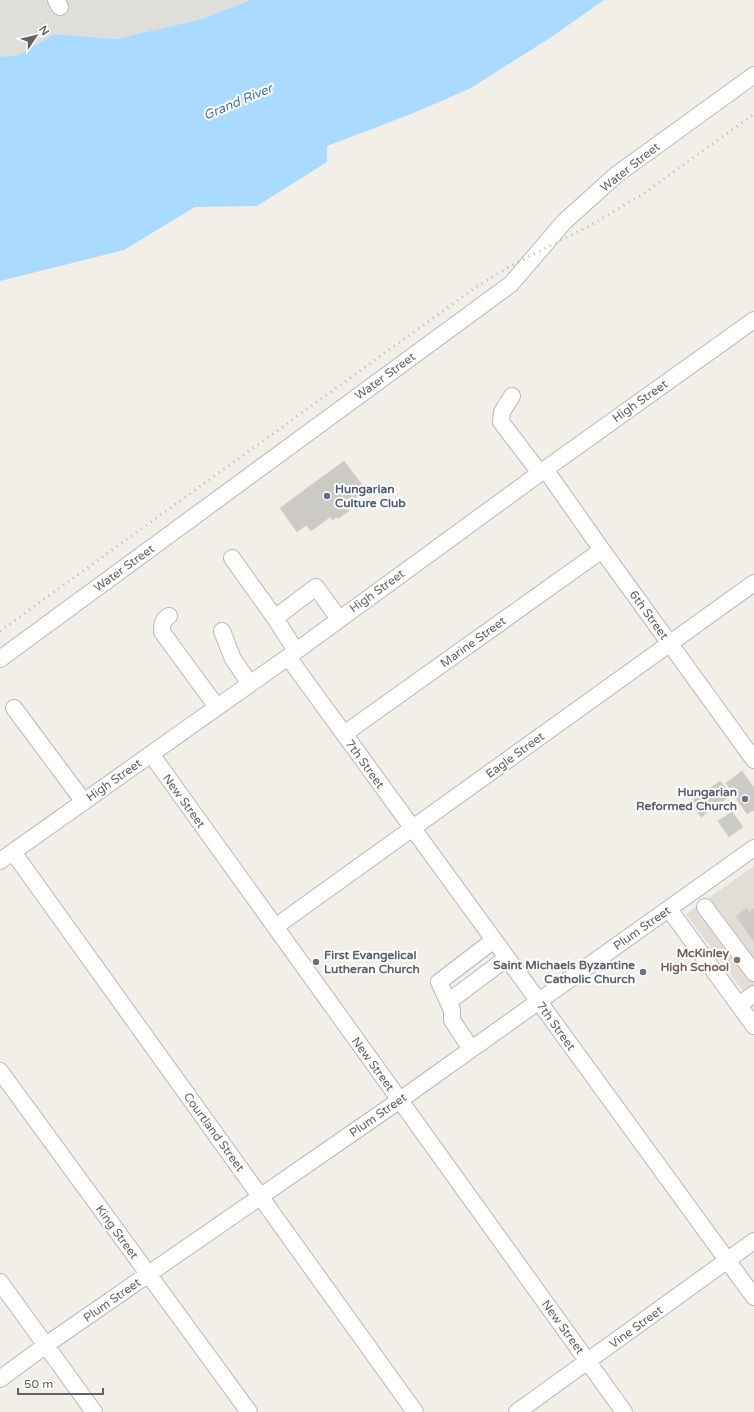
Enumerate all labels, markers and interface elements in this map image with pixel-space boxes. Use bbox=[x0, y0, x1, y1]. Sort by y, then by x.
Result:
north arrow bbox=[16, 16, 56, 56]
text: N bbox=[36, 23, 52, 38]
water label: Grand River bbox=[201, 80, 277, 124]
street label: Water Street bbox=[597, 139, 663, 195]
street label: Water Street bbox=[352, 349, 418, 403]
street label: High Street bbox=[610, 377, 671, 425]
place label: Hungarian Culture Club bbox=[335, 482, 406, 510]
marker: Hungarian Culture Club bbox=[322, 491, 332, 501]
street label: Water Street bbox=[91, 541, 157, 595]
street label: High Street bbox=[347, 566, 407, 616]
street label: 6th Street bbox=[627, 588, 672, 642]
street label: Marine Street bbox=[438, 613, 509, 670]
street label: Eagle Street bbox=[483, 729, 547, 781]
street label: 7th Street bbox=[343, 737, 388, 791]
street label: High Street bbox=[84, 756, 145, 804]
street label: New Street bbox=[160, 771, 208, 831]
place label: Hungarian Reformed Church bbox=[636, 785, 737, 813]
marker: Hungarian Reformed Church bbox=[740, 794, 750, 804]
street label: Plum Street bbox=[611, 903, 674, 953]
place label: McKinley High School bbox=[660, 946, 730, 975]
place label: First Evangelical Lutheran Church bbox=[324, 948, 420, 976]
marker: McKinley High School bbox=[732, 955, 742, 965]
marker: First Evangelical Lutheran Church bbox=[311, 957, 321, 967]
place label: Saint Michaels Byzantine Catholic Church bbox=[493, 958, 635, 986]
marker: Saint Michaels Byzantine Catholic Church bbox=[638, 967, 648, 977]
street label: 7th Street bbox=[534, 999, 579, 1053]
street label: New Street bbox=[349, 1034, 397, 1094]
street label: Courtland Street bbox=[181, 1090, 248, 1174]
street label: Plum Street bbox=[347, 1090, 410, 1140]
street label: King Street bbox=[93, 1202, 142, 1262]
street label: Plum Street bbox=[81, 1275, 144, 1325]
street label: New Street bbox=[539, 1297, 587, 1357]
street label: Vine Street bbox=[607, 1303, 666, 1351]
scale bar bbox=[18, 1370, 103, 1396]
text: 50 m bbox=[24, 1377, 53, 1391]

